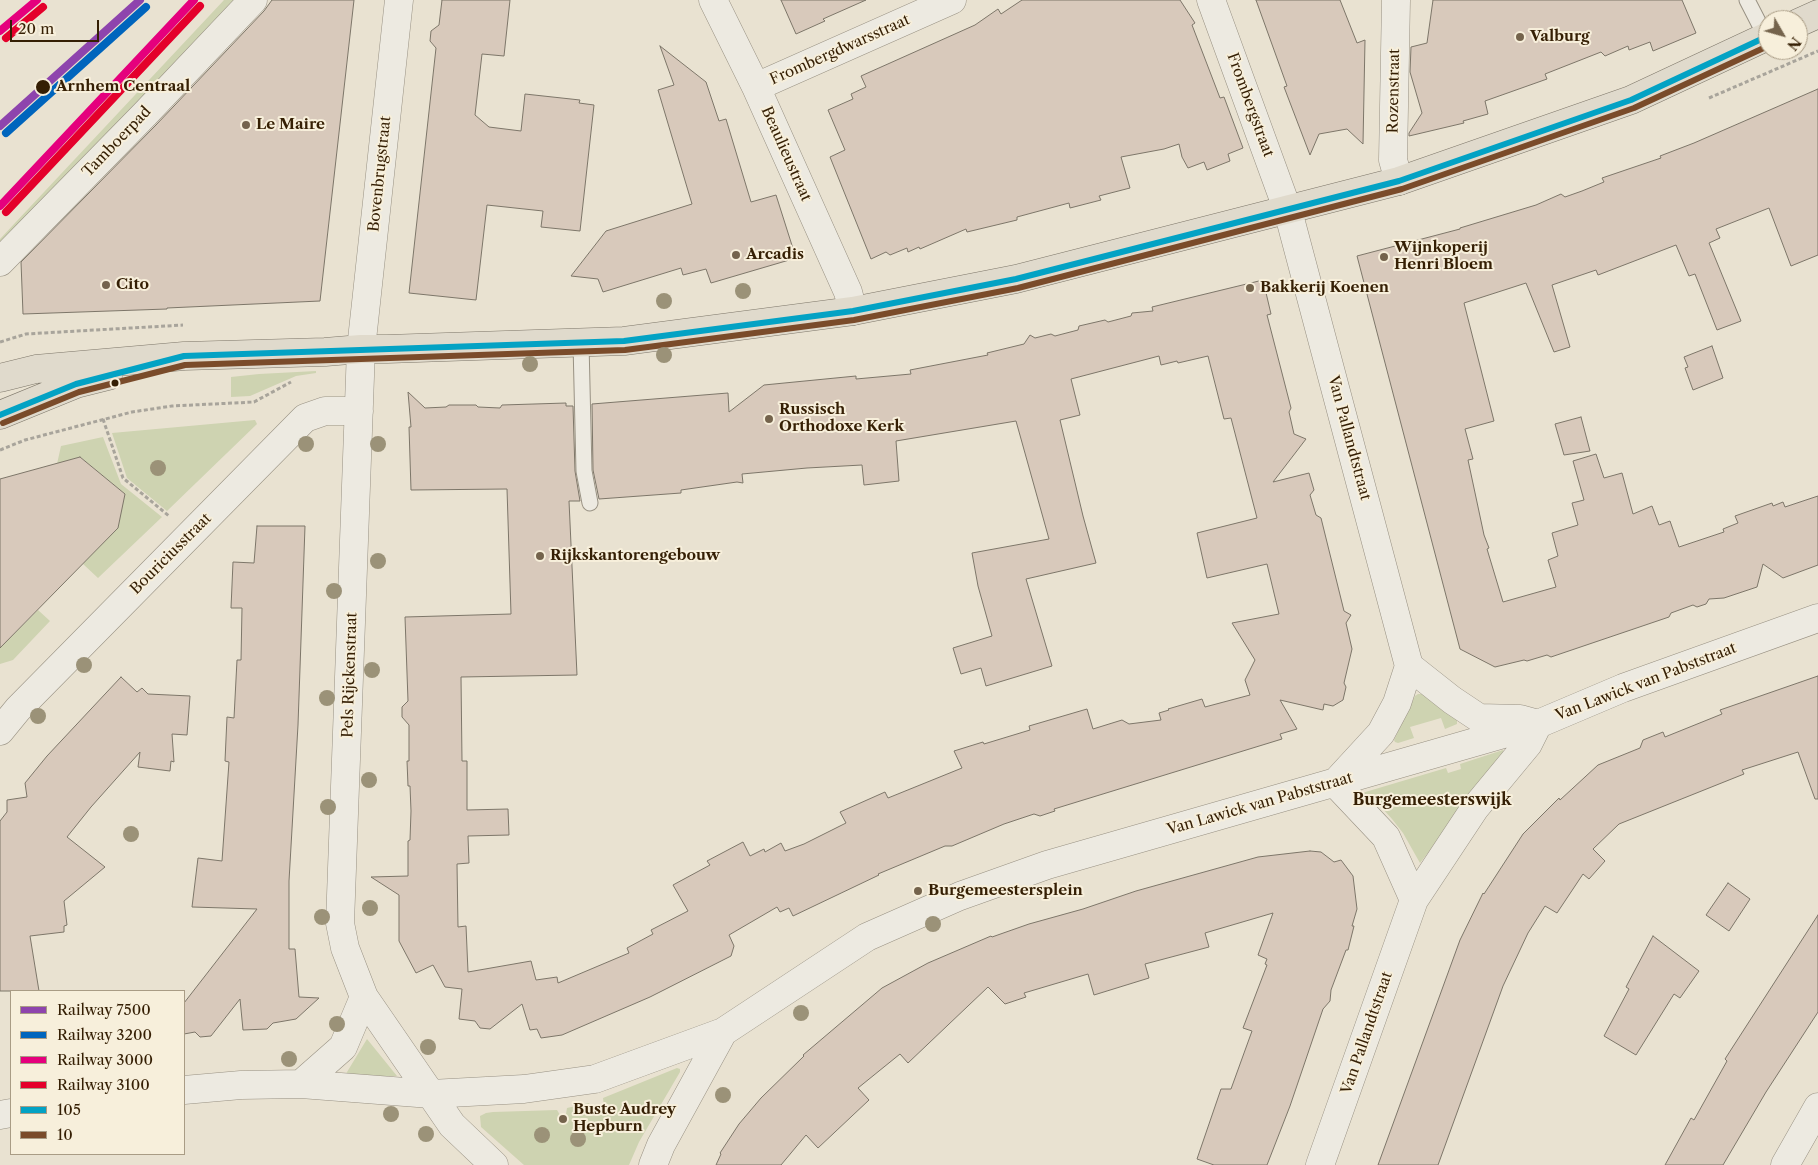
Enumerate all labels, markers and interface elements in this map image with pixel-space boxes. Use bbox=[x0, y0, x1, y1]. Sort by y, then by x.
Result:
scale bar bbox=[12, 10, 101, 42]
north arrow bbox=[1758, 10, 1808, 60]
street label: Frombergdwarsstraat bbox=[767, 11, 913, 89]
text: 20 m bbox=[18, 19, 54, 38]
place label: Valburg bbox=[1530, 28, 1590, 46]
marker: Valburg bbox=[1514, 31, 1526, 43]
text: N bbox=[1783, 33, 1805, 54]
street label: Rozenstraat bbox=[1384, 49, 1404, 133]
street label: Frombergstraat bbox=[1223, 50, 1277, 160]
marker: Arnhem Centraal bbox=[34, 78, 52, 96]
place label: Arnhem Centraal bbox=[56, 78, 190, 96]
street label: Tamboerpad bbox=[79, 103, 155, 181]
street label: Beaulieustraat bbox=[757, 104, 815, 204]
street label: Bovenbrugstraat bbox=[365, 115, 395, 233]
place label: Le Maire bbox=[256, 116, 325, 134]
marker: Le Maire bbox=[240, 119, 252, 131]
place label: Wijnkoperij Henri Bloem bbox=[1394, 239, 1493, 274]
place label: Arcadis bbox=[746, 246, 804, 264]
marker: Arcadis bbox=[730, 249, 742, 261]
marker: Wijnkoperij Henri Bloem bbox=[1378, 251, 1390, 263]
place label: Cito bbox=[116, 276, 149, 294]
marker: Cito bbox=[100, 279, 112, 291]
place label: Bakkerij Koenen bbox=[1260, 279, 1389, 297]
marker: Bakkerij Koenen bbox=[1244, 282, 1256, 294]
street label: Van Pallandtstraat bbox=[1324, 374, 1374, 502]
unlabelled marker bbox=[110, 378, 120, 388]
place label: Russisch Orthodoxe Kerk bbox=[779, 401, 904, 436]
marker: Russisch Orthodoxe Kerk bbox=[763, 413, 775, 425]
street label: Bouriciusstraat bbox=[127, 510, 215, 598]
place label: Rijkskantorengebouw bbox=[550, 547, 720, 565]
marker: Rijkskantorengebouw bbox=[534, 550, 546, 562]
street label: Pels Rijckenstraat bbox=[339, 612, 361, 738]
street label: Van Lawick van Pabststraat bbox=[1553, 639, 1739, 725]
street label: Van Lawick van Pabststraat bbox=[1165, 769, 1355, 839]
district label: Burgemeesterswijk bbox=[1352, 790, 1512, 810]
place label: Burgemeestersplein bbox=[928, 882, 1083, 900]
marker: Burgemeestersplein bbox=[912, 885, 924, 897]
street label: Van Pallandtstraat bbox=[1338, 969, 1396, 1097]
legend bbox=[10, 990, 185, 1155]
text: Railway 7500 bbox=[57, 1000, 151, 1019]
text: Railway 3200 bbox=[57, 1025, 152, 1044]
text: Railway 3000 bbox=[57, 1050, 153, 1069]
text: Railway 3100 bbox=[57, 1075, 150, 1094]
text: 105 bbox=[57, 1100, 81, 1119]
place label: Buste Audrey Hepburn bbox=[573, 1101, 676, 1136]
marker: Buste Audrey Hepburn bbox=[557, 1113, 569, 1125]
text: 10 bbox=[57, 1125, 73, 1144]

